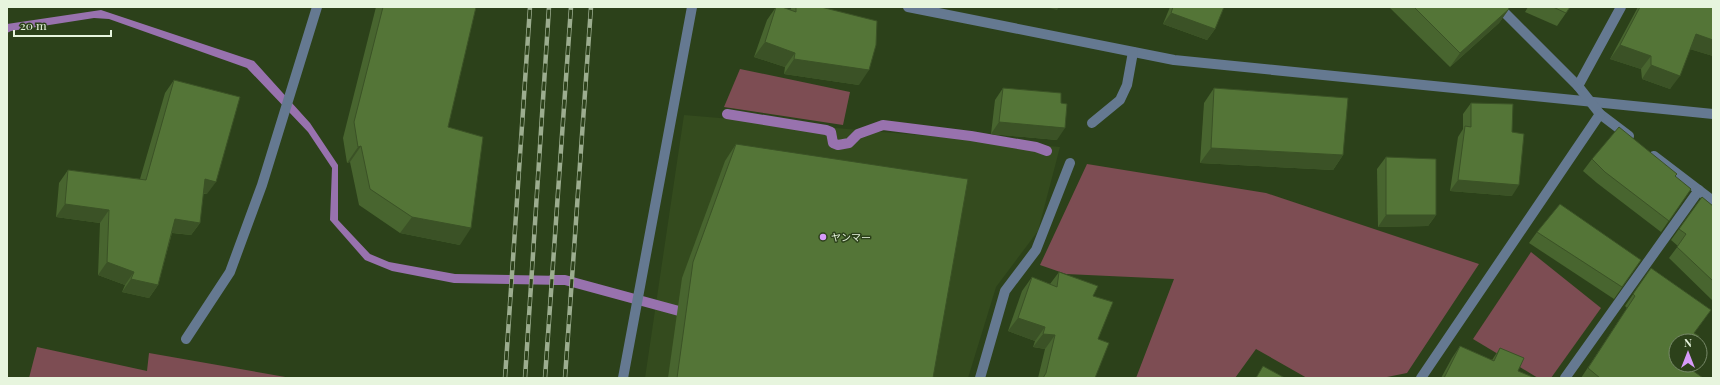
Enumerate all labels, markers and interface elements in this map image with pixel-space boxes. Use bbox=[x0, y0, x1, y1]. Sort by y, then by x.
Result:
scale bar bbox=[14, 12, 111, 38]
text: 20 m bbox=[20, 17, 47, 33]
place label: ヤンマー bbox=[831, 230, 871, 244]
marker: ヤンマー bbox=[818, 232, 828, 242]
north arrow bbox=[1668, 333, 1708, 373]
text: N bbox=[1684, 335, 1692, 350]

